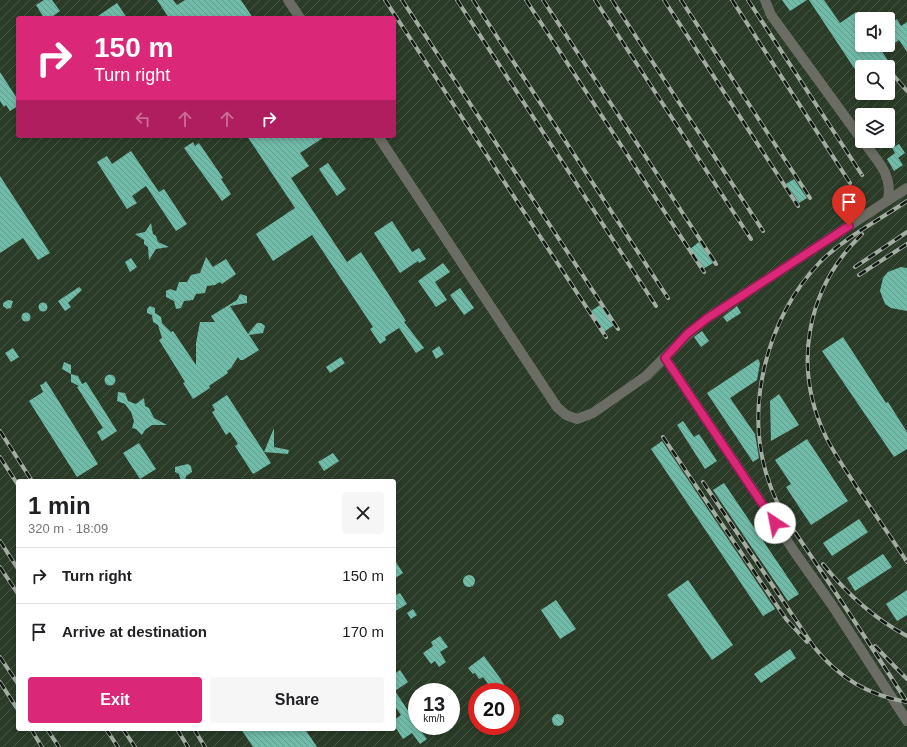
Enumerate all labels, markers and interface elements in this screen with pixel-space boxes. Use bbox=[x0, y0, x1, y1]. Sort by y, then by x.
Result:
map controls bbox=[855, 12, 895, 148]
button: sound bbox=[855, 12, 895, 52]
icon: right bbox=[28, 32, 80, 84]
text: 150 m bbox=[94, 32, 173, 63]
button: search bbox=[855, 60, 895, 100]
text: Turn right bbox=[94, 65, 170, 85]
icon: left bbox=[132, 108, 154, 130]
icon: ahead bbox=[174, 108, 196, 130]
icon: ahead bbox=[216, 108, 238, 130]
icon: right bbox=[258, 108, 280, 130]
button: layers bbox=[855, 108, 895, 148]
pin bbox=[832, 185, 866, 226]
icon: arrive bbox=[838, 191, 860, 213]
text: 1 min bbox=[28, 492, 91, 519]
button: close bbox=[342, 492, 384, 534]
position arrow bbox=[754, 502, 796, 544]
text: 320 m · 18:09 bbox=[28, 521, 108, 536]
icon: right bbox=[28, 565, 50, 587]
text: Turn right bbox=[62, 567, 132, 584]
text: 150 m bbox=[342, 567, 384, 584]
icon: arrive bbox=[28, 621, 50, 643]
text: Arrive at destination bbox=[62, 623, 207, 640]
text: 170 m bbox=[342, 623, 384, 640]
button: Exit bbox=[28, 677, 202, 723]
button: Share bbox=[210, 677, 384, 723]
speed limit sign: 20 bbox=[468, 683, 520, 735]
text: 13 bbox=[423, 693, 445, 715]
text: km/h bbox=[423, 713, 445, 724]

